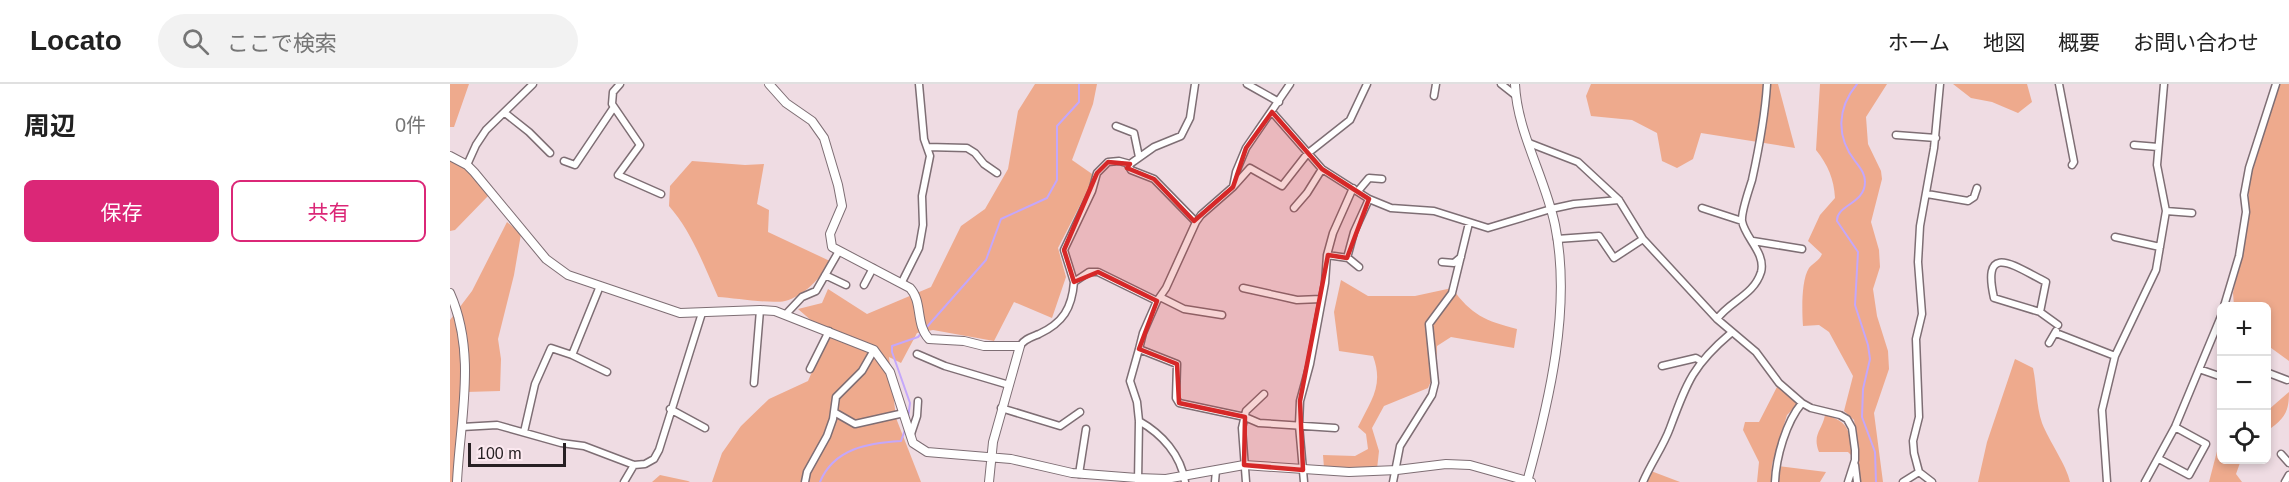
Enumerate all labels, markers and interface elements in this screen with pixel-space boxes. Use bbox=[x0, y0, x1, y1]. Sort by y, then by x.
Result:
search box bbox=[158, 14, 578, 68]
text: Locato bbox=[30, 25, 122, 56]
icon: search bbox=[179, 25, 212, 58]
text: ここで検索 bbox=[227, 31, 337, 56]
text: ホーム bbox=[1888, 31, 1950, 54]
text: 地図 bbox=[1983, 31, 2025, 54]
text: 概要 bbox=[2058, 31, 2100, 54]
text: お問い合わせ bbox=[2133, 31, 2259, 54]
text: 周辺 bbox=[24, 111, 76, 141]
text: 0件 bbox=[395, 114, 426, 136]
button: 保存 bbox=[24, 180, 219, 242]
button: 共有 bbox=[231, 180, 426, 242]
map controls bbox=[2217, 302, 2271, 464]
button: + bbox=[2217, 302, 2271, 356]
button: − bbox=[2217, 356, 2271, 410]
button: locate bbox=[2217, 410, 2271, 464]
scale bar bbox=[468, 440, 566, 468]
text: 100 m bbox=[477, 445, 521, 462]

